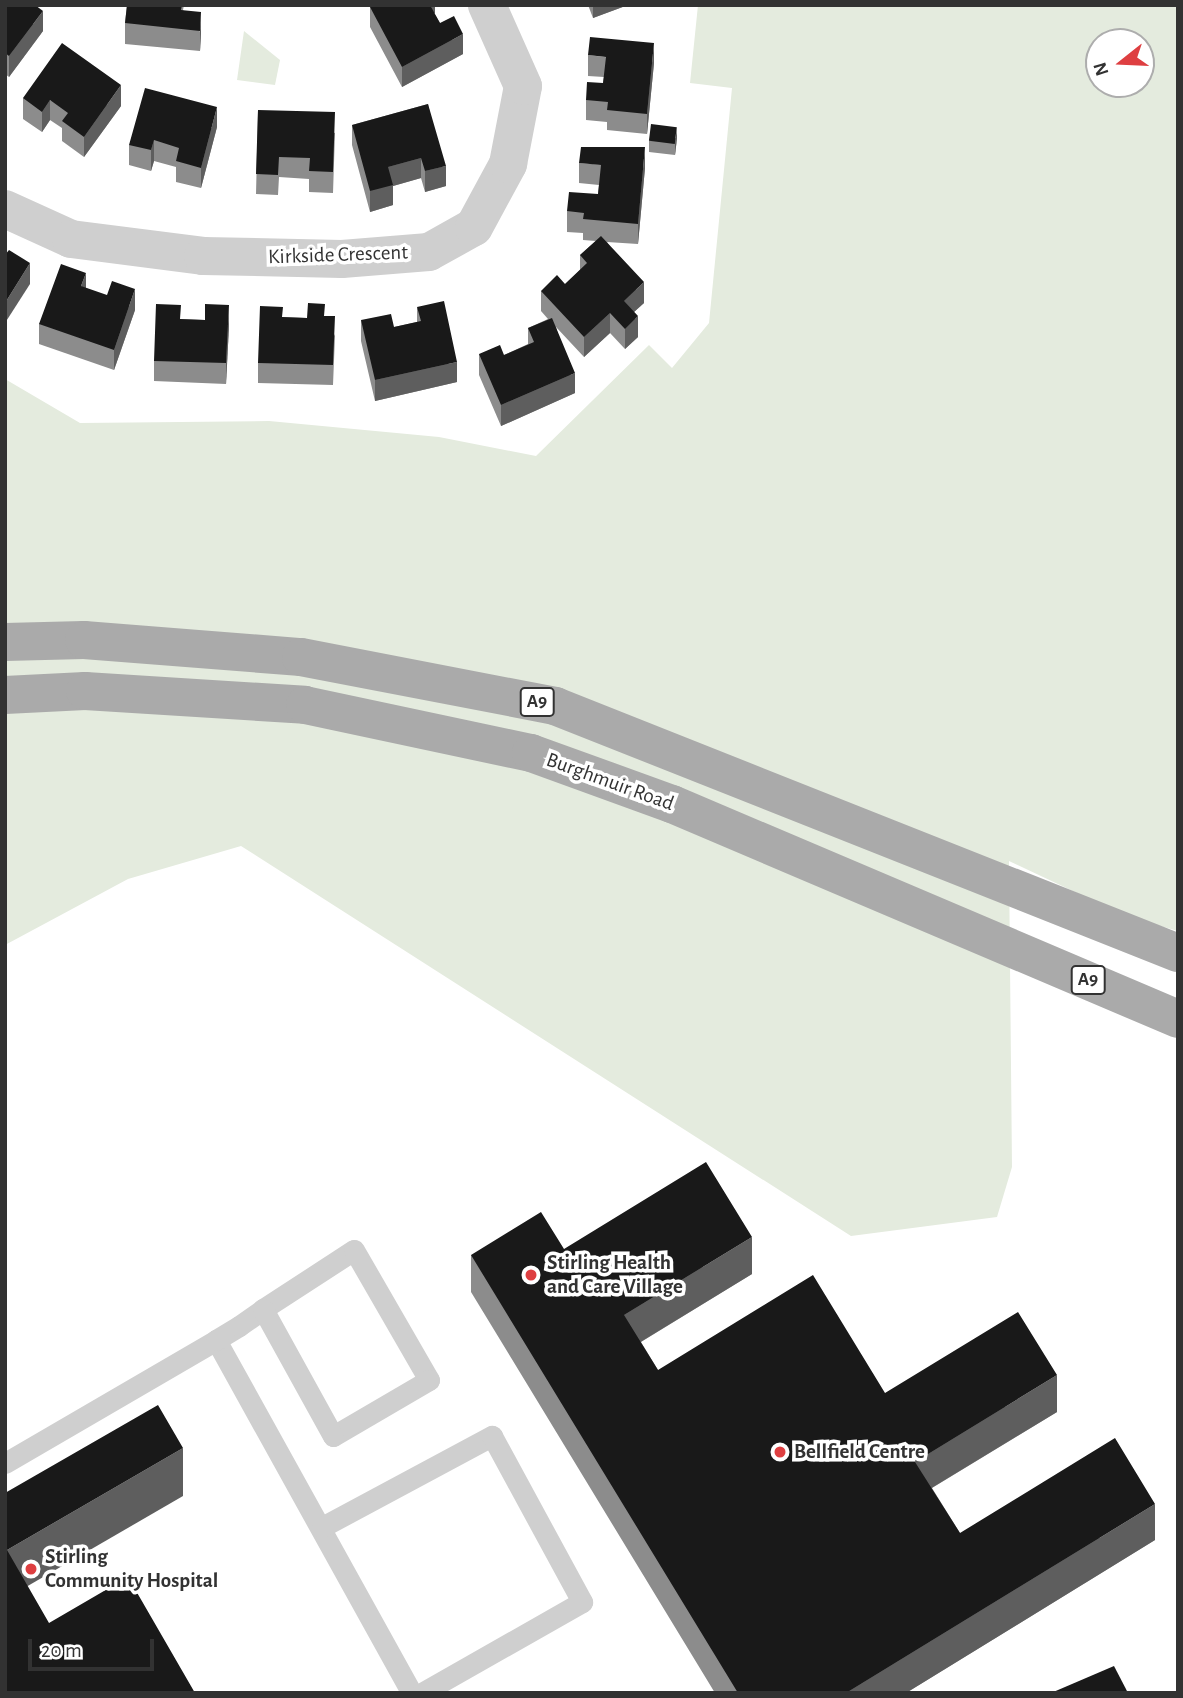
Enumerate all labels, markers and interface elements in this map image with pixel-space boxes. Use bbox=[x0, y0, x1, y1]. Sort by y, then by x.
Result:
north arrow bbox=[1085, 28, 1155, 98]
text: N bbox=[1090, 60, 1113, 78]
street label: Kirkside Crescent bbox=[268, 240, 408, 270]
road number: A9 bbox=[520, 687, 554, 718]
street label: Burghmuir Road bbox=[543, 747, 677, 817]
road number: A9 bbox=[1070, 964, 1106, 996]
place label: Stirling Health and Care Village bbox=[547, 1250, 683, 1300]
marker: Stirling Health and Care Village bbox=[521, 1265, 541, 1285]
place label: Bellfield Centre bbox=[794, 1439, 925, 1465]
marker: Bellfield Centre bbox=[772, 1444, 788, 1460]
place label: Stirling Community Hospital bbox=[45, 1544, 218, 1594]
marker: Stirling Community Hospital bbox=[23, 1561, 39, 1577]
scale bar bbox=[32, 1624, 158, 1668]
text: 20 m bbox=[41, 1640, 82, 1661]

